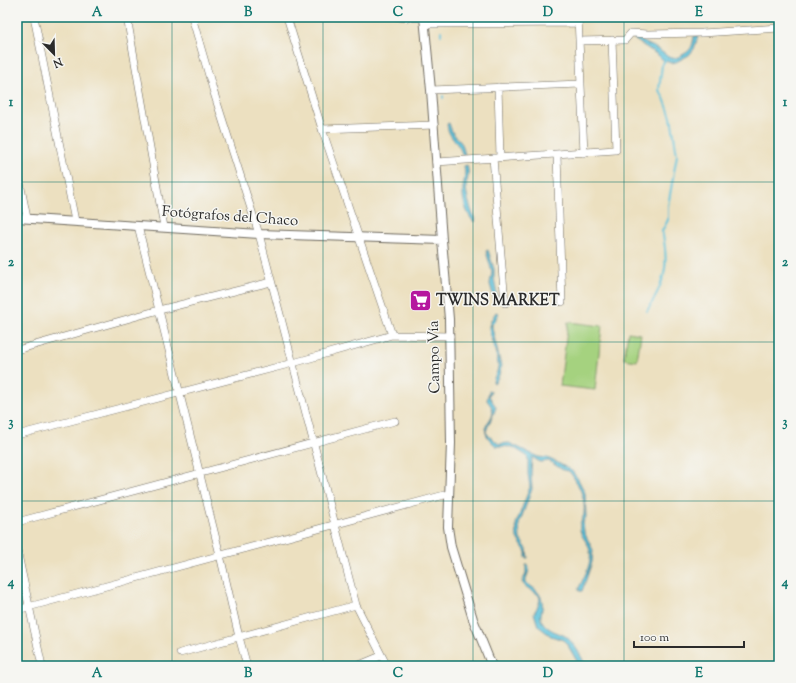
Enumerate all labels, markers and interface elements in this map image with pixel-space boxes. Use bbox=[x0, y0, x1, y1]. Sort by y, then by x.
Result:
text: A bbox=[92, 4, 103, 22]
text: B bbox=[244, 4, 253, 22]
text: C bbox=[393, 4, 403, 22]
text: D bbox=[543, 4, 553, 22]
text: E bbox=[695, 4, 703, 22]
north arrow bbox=[34, 34, 74, 74]
text: N bbox=[50, 53, 66, 71]
text: 1 bbox=[9, 94, 14, 112]
text: 1 bbox=[783, 94, 788, 112]
street label: Fotógrafos del Chaco bbox=[161, 202, 299, 232]
text: 2 bbox=[8, 254, 15, 272]
text: 2 bbox=[782, 254, 789, 272]
supermarket icon: TWINS MARKET bbox=[407, 288, 433, 314]
place label: TWINS MARKET bbox=[436, 291, 560, 312]
street label: Campo Vía bbox=[424, 320, 446, 394]
text: 3 bbox=[8, 414, 14, 432]
text: 3 bbox=[782, 414, 788, 432]
text: 4 bbox=[7, 574, 15, 592]
text: 4 bbox=[781, 574, 789, 592]
scale bar bbox=[634, 623, 744, 649]
text: 100 m bbox=[640, 629, 669, 647]
text: A bbox=[92, 665, 103, 683]
text: B bbox=[244, 665, 253, 683]
text: C bbox=[393, 665, 403, 683]
text: D bbox=[543, 665, 553, 683]
text: E bbox=[695, 665, 703, 683]

